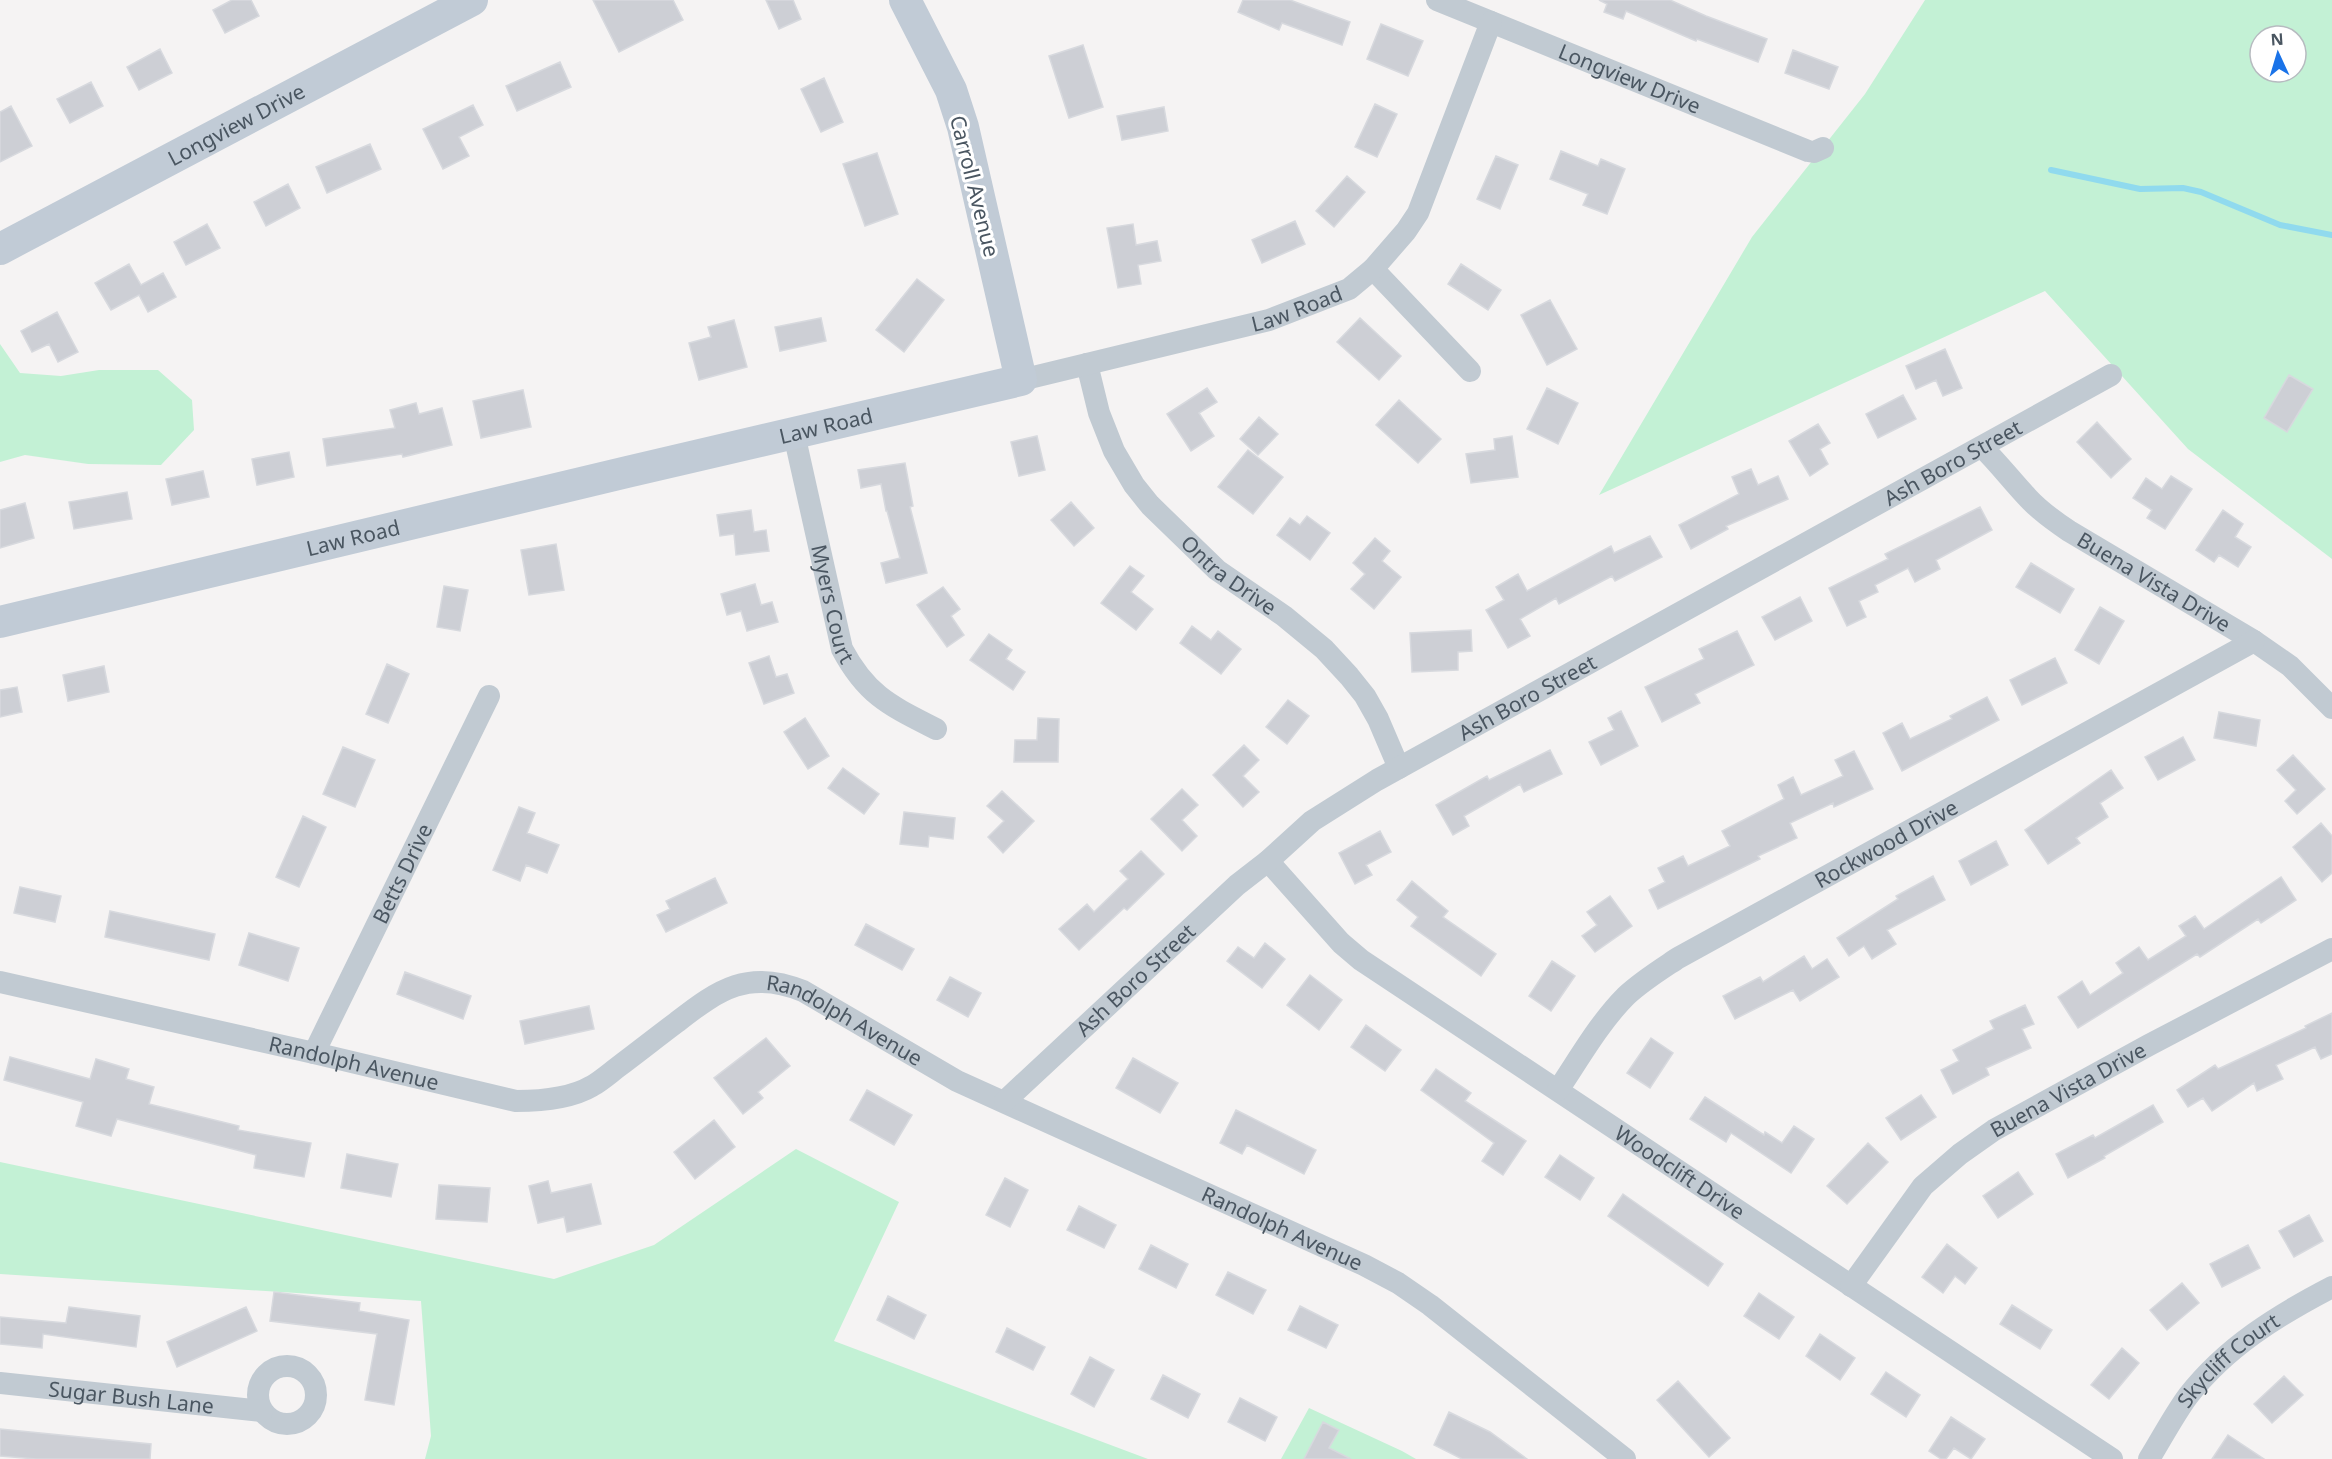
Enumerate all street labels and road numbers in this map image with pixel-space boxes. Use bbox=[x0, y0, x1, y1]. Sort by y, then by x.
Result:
street label: Longview Drive bbox=[1554, 37, 1705, 120]
street label: Longview Drive bbox=[163, 77, 310, 172]
street label: Carroll Avenue bbox=[944, 112, 1006, 260]
street label: Law Road bbox=[1248, 279, 1346, 338]
street label: Law Road bbox=[776, 401, 876, 450]
street label: Ash Boro Street bbox=[1879, 413, 2027, 512]
street label: Law Road bbox=[303, 513, 403, 562]
street label: Buena Vista Drive bbox=[2072, 525, 2236, 638]
street label: Ontra Drive bbox=[1175, 529, 1282, 621]
street label: Myers Court bbox=[805, 542, 861, 669]
street label: Ash Boro Street bbox=[1453, 648, 1601, 746]
street label: Rockwood Drive bbox=[1809, 793, 1962, 894]
street label: Betts Drive bbox=[366, 819, 438, 928]
street label: Ash Boro Street bbox=[1070, 917, 1201, 1042]
street label: Randolph Avenue bbox=[765, 968, 928, 1072]
street label: Randolph Avenue bbox=[266, 1029, 442, 1096]
street label: Buena Vista Drive bbox=[1985, 1035, 2151, 1144]
street label: Woodclift Drive bbox=[1609, 1119, 1750, 1225]
street label: Randolph Avenue bbox=[1197, 1179, 1367, 1277]
street label: Skycliff Court bbox=[2170, 1306, 2285, 1413]
street label: Sugar Bush Lane bbox=[47, 1374, 215, 1420]

